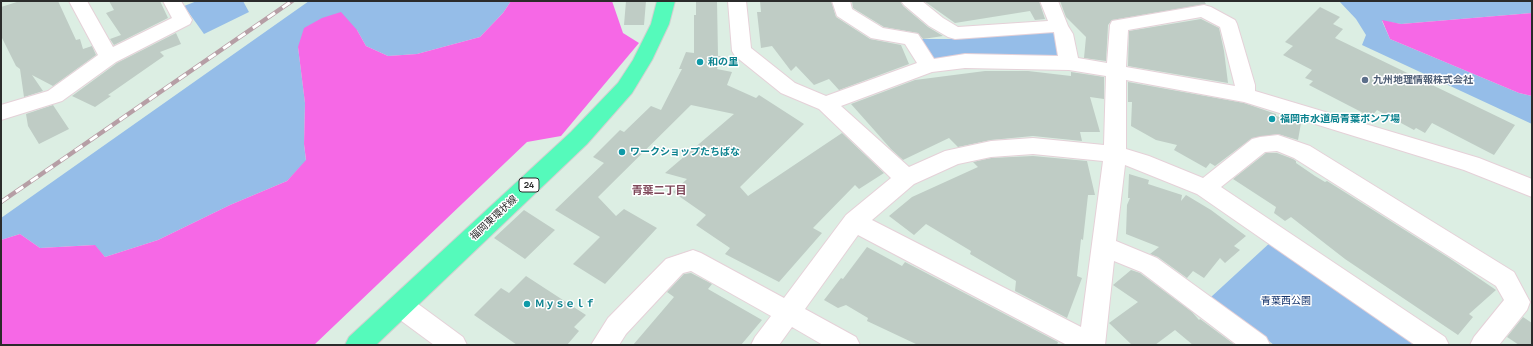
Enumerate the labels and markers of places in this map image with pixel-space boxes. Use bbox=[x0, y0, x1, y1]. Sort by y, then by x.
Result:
place label: 和の里 bbox=[708, 56, 738, 68]
marker: 和の里 bbox=[695, 57, 705, 67]
place label: 九州地理情報株式会社 bbox=[1373, 74, 1473, 86]
marker: 九州地理情報株式会社 bbox=[1360, 75, 1370, 85]
place label: 福岡市水道局青葉ポンプ場 bbox=[1280, 113, 1400, 125]
marker: 福岡市水道局青葉ポンプ場 bbox=[1267, 114, 1277, 124]
place label: ワークショップたちばな bbox=[630, 146, 740, 158]
marker: ワークショップたちばな bbox=[617, 147, 627, 157]
place label: Ｍｙｓｅｌｆ bbox=[535, 298, 595, 310]
marker: Ｍｙｓｅｌｆ bbox=[522, 299, 532, 309]

